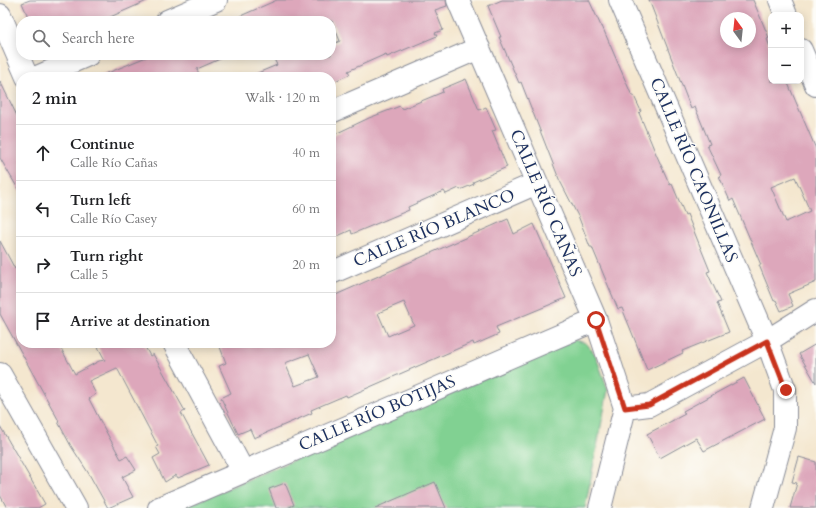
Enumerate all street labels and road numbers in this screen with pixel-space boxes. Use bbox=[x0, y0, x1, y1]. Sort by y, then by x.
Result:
street label: CALLE RÍO CAONILLAS bbox=[645, 74, 743, 266]
street label: CALLE RÍO CAÑAS bbox=[505, 126, 587, 280]
street label: CALLE RÍO BLANCO bbox=[350, 183, 518, 273]
street label: CALLE RÍO BOTIJAS bbox=[295, 370, 459, 456]

